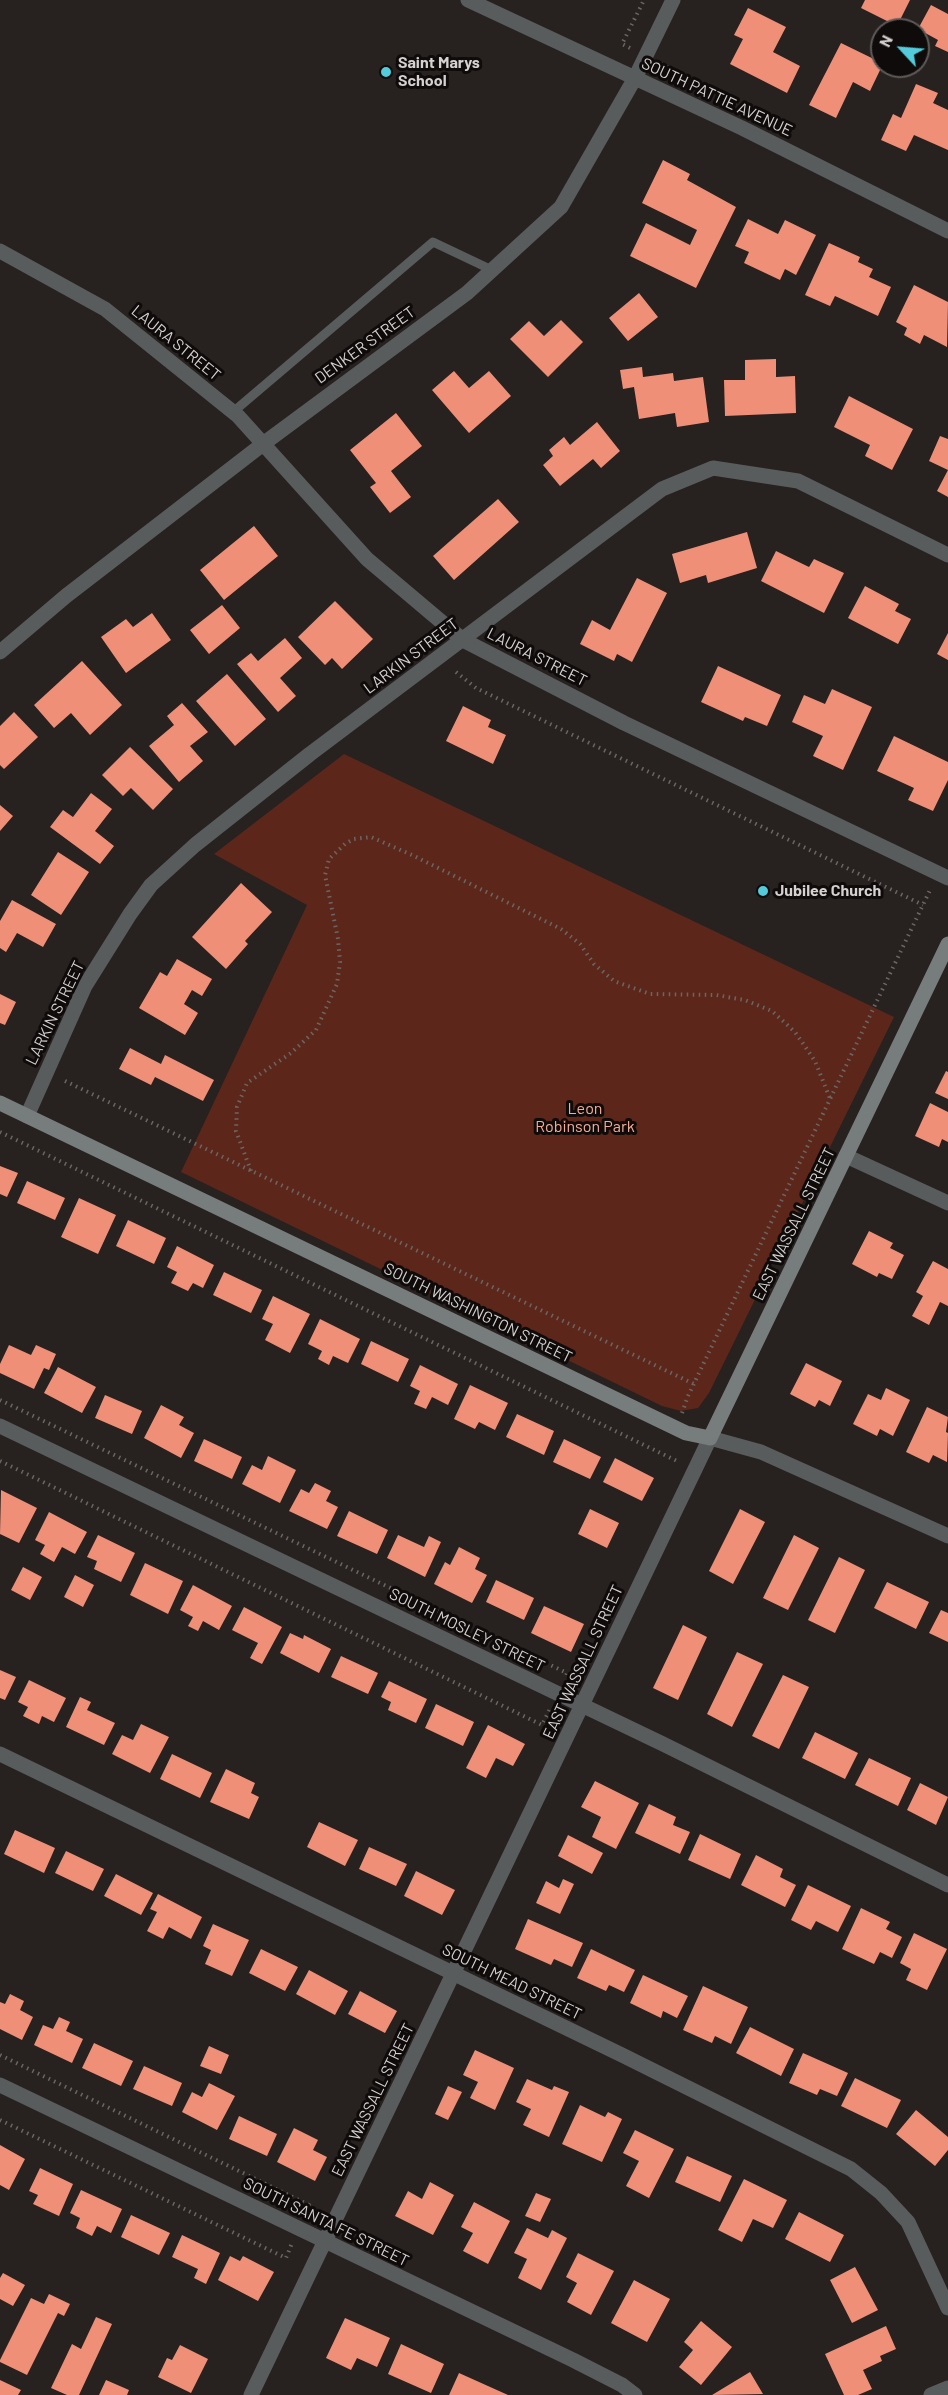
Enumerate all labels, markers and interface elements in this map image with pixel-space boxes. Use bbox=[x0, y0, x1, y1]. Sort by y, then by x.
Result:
north arrow bbox=[870, 18, 930, 78]
text: N bbox=[874, 32, 896, 50]
place label: Saint Marys School bbox=[398, 53, 480, 91]
street label: SOUTH PATTIE AVENUE bbox=[639, 54, 795, 140]
marker: Saint Marys School bbox=[379, 65, 393, 79]
street label: LAURA STREET bbox=[127, 301, 225, 385]
street label: DENKER STREET bbox=[311, 302, 419, 388]
street label: LARKIN STREET bbox=[360, 614, 462, 698]
street label: LAURA STREET bbox=[484, 624, 590, 690]
place label: Jubilee Church bbox=[775, 881, 881, 901]
marker: Jubilee Church bbox=[756, 884, 770, 898]
street label: LARKIN STREET bbox=[21, 958, 89, 1068]
park label: Leon Robinson Park bbox=[535, 1099, 635, 1137]
street label: EAST WASSALL STREET bbox=[749, 1144, 839, 1304]
street label: SOUTH WASHINGTON STREET bbox=[381, 1259, 575, 1367]
street label: EAST WASSALL STREET bbox=[539, 1582, 627, 1742]
street label: SOUTH MOSLEY STREET bbox=[386, 1584, 548, 1676]
street label: SOUTH MEAD STREET bbox=[439, 1940, 585, 2024]
street label: EAST WASSALL STREET bbox=[328, 2020, 418, 2180]
street label: SOUTH SANTA FE STREET bbox=[240, 2174, 412, 2270]

